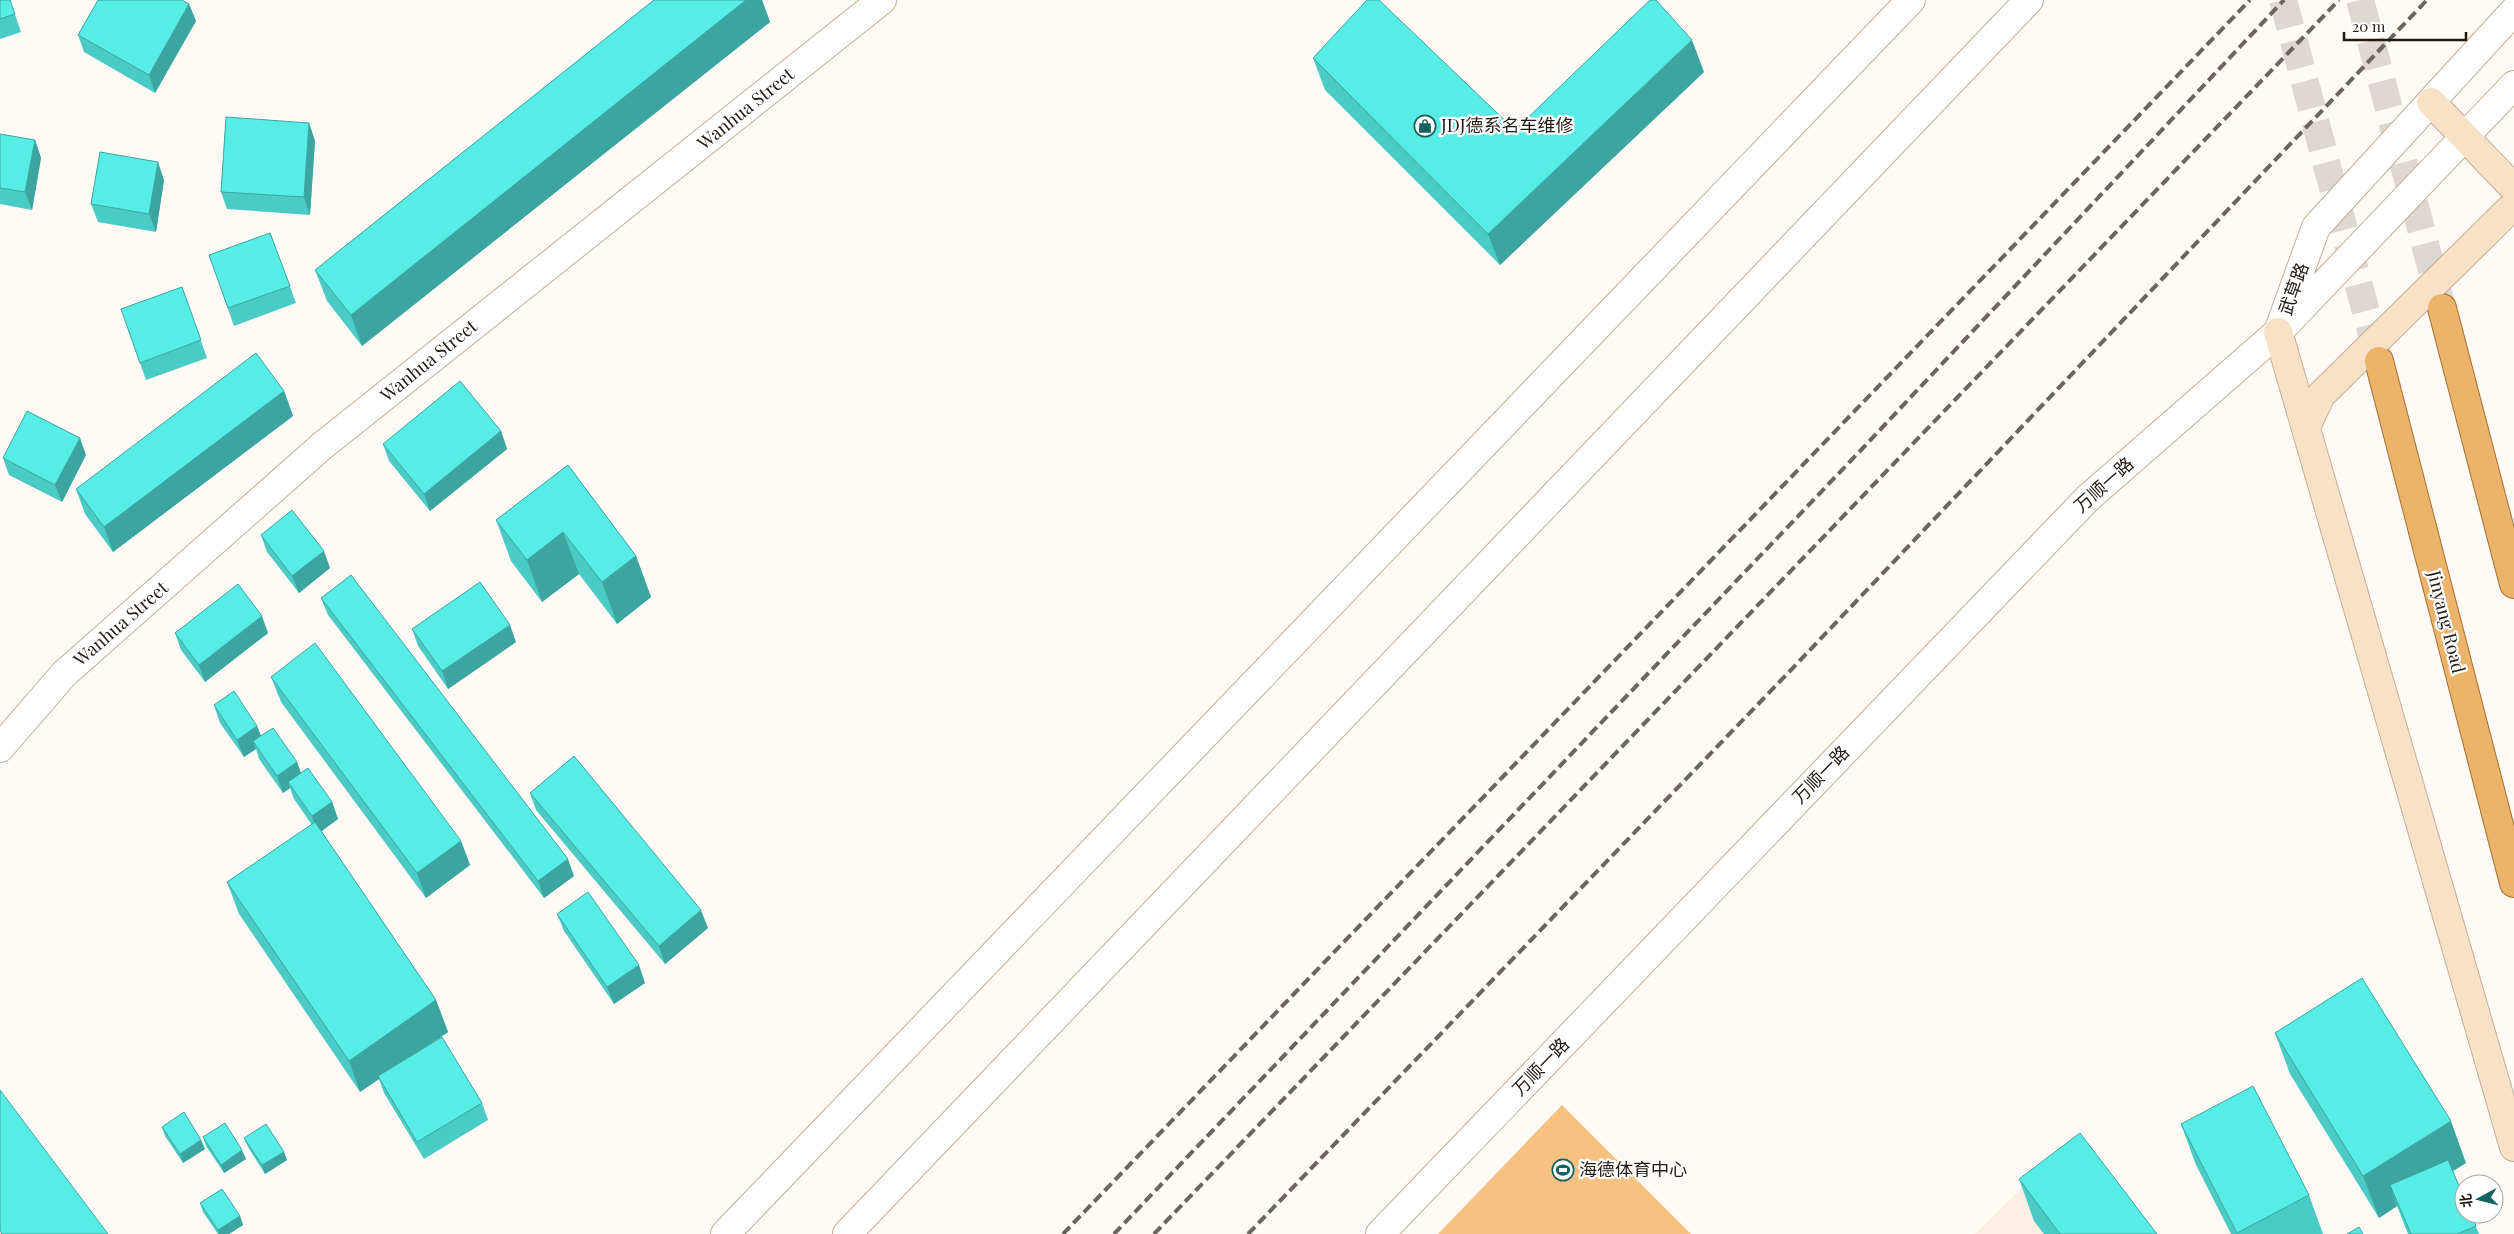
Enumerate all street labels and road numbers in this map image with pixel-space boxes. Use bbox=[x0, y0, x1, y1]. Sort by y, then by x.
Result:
street label: Wanhua Street bbox=[691, 61, 799, 155]
street label: 武草路 bbox=[2273, 259, 2314, 318]
street label: Wanhua Street bbox=[374, 313, 482, 407]
street label: 万顺一路 bbox=[2069, 451, 2138, 517]
street label: Jinyang Road bbox=[2422, 567, 2471, 676]
street label: Wanhua Street bbox=[67, 575, 173, 672]
street label: 万顺一路 bbox=[1787, 740, 1854, 809]
street label: 万顺一路 bbox=[1507, 1032, 1574, 1101]

